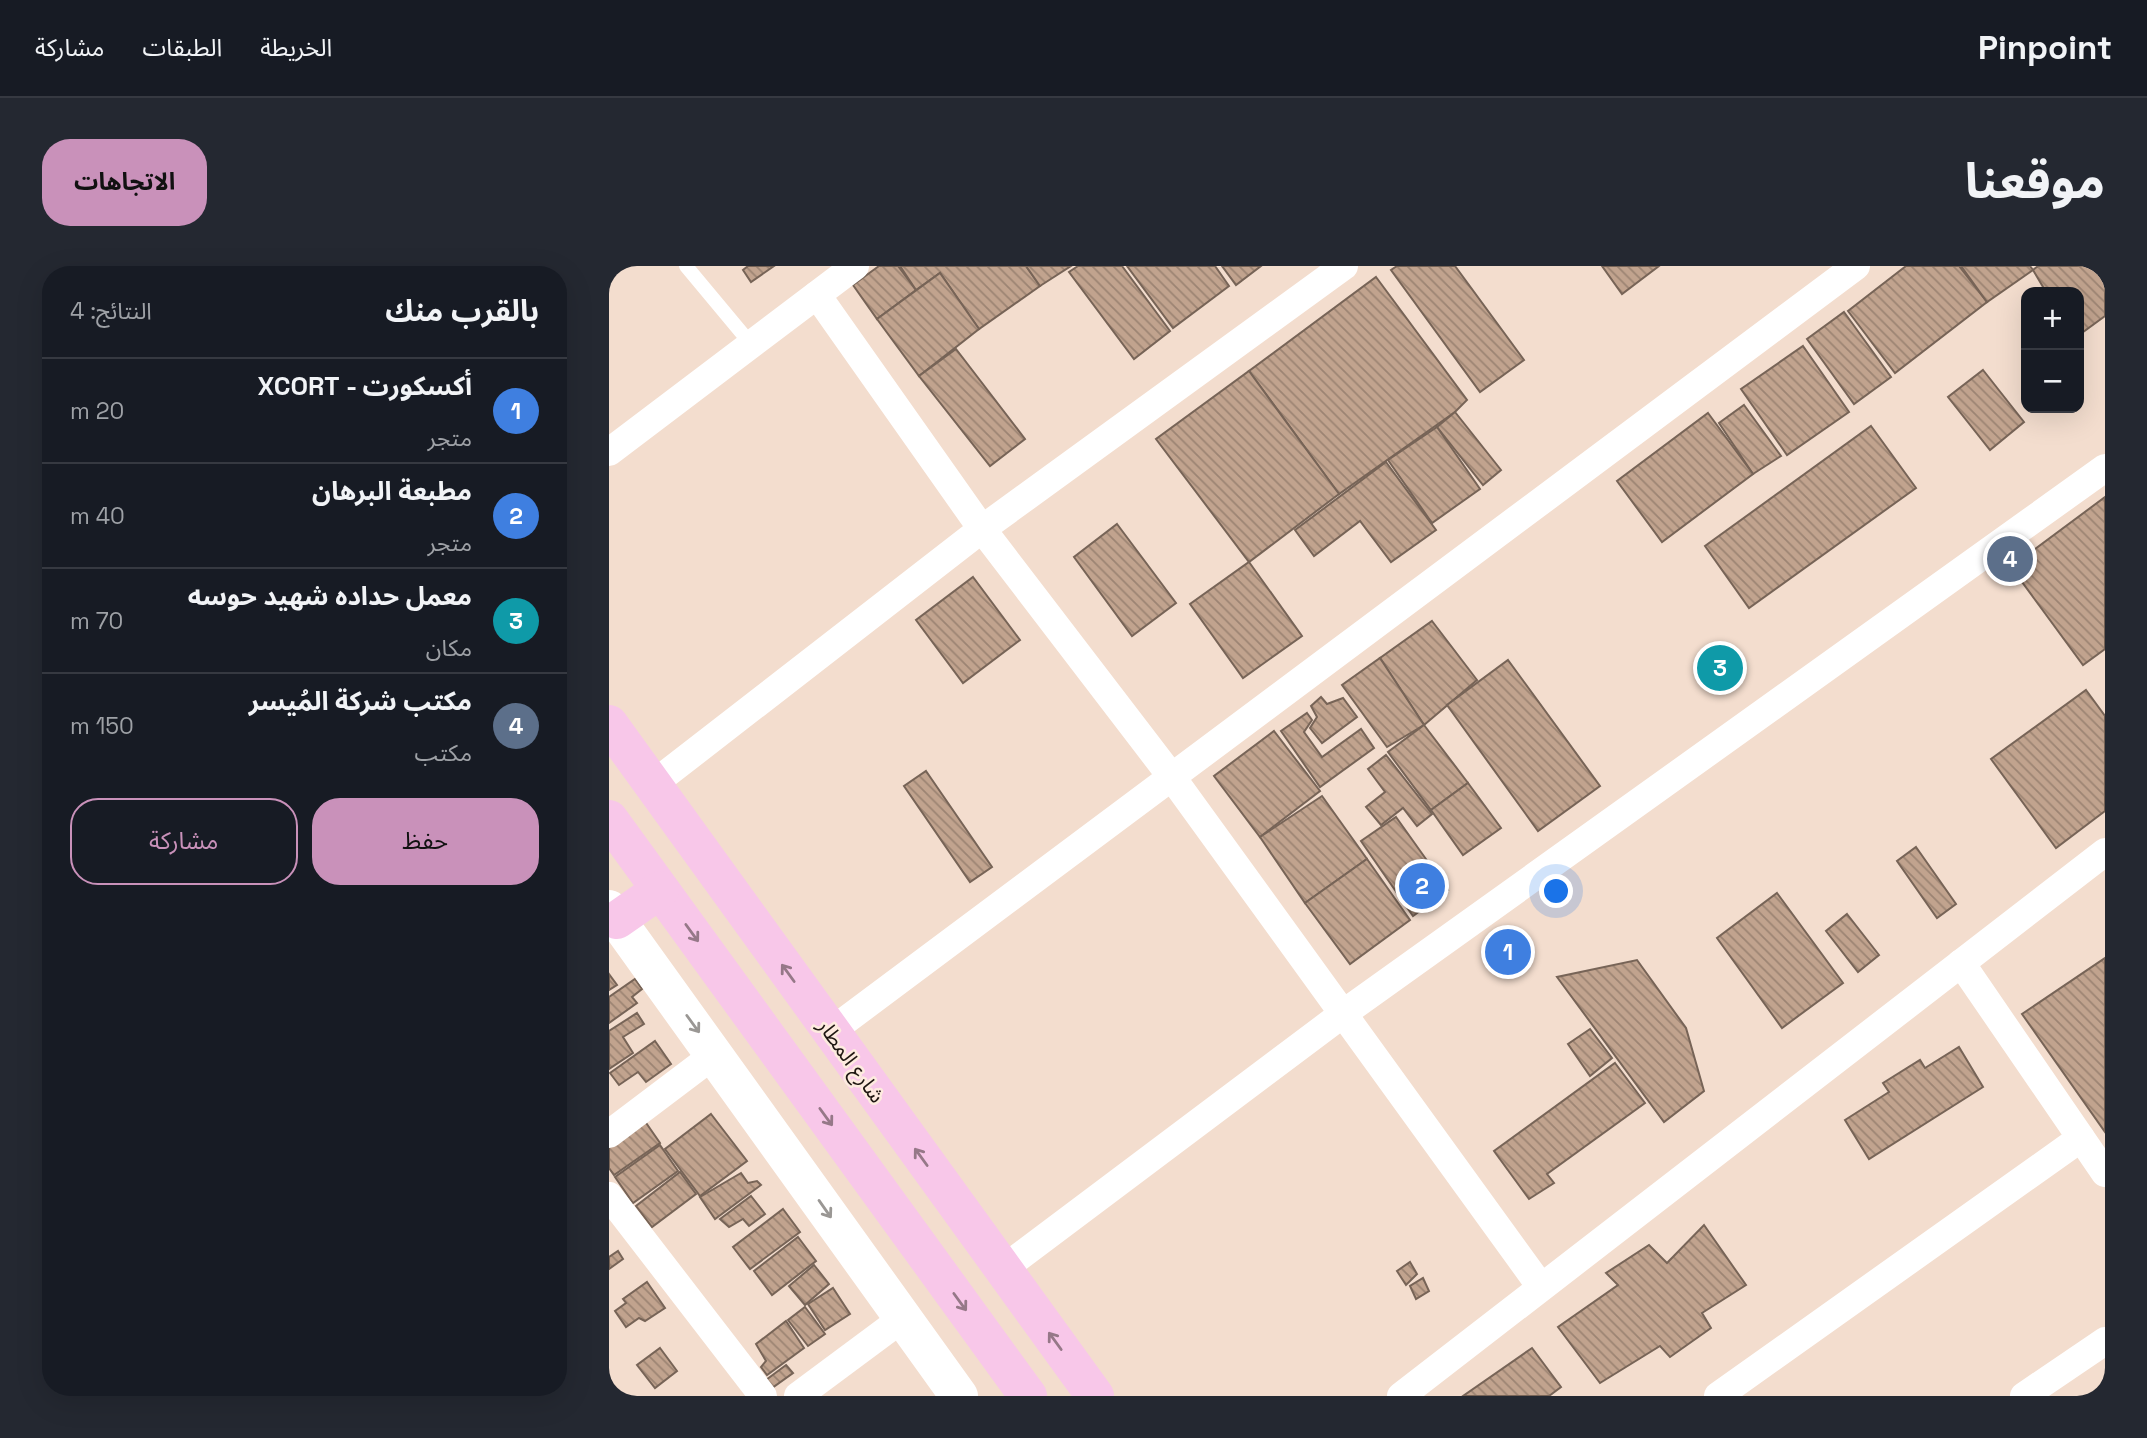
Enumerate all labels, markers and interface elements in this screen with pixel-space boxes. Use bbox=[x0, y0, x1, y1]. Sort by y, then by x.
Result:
text: Pinpoint bbox=[1978, 27, 2112, 69]
text: مشاركة bbox=[35, 32, 104, 63]
text: الطبقات bbox=[142, 32, 222, 63]
text: الخريطة bbox=[260, 32, 332, 63]
button: الاتجاهات bbox=[42, 139, 207, 226]
text: موقعنا bbox=[1965, 150, 2105, 212]
map controls bbox=[2021, 287, 2084, 413]
button: + bbox=[2021, 287, 2084, 350]
text: بالقرب منك bbox=[385, 291, 539, 330]
text: النتائج: 4 bbox=[70, 296, 152, 326]
button: − bbox=[2021, 350, 2084, 413]
text: أكسكورت - XCORT bbox=[258, 369, 472, 403]
text: 20 m bbox=[70, 396, 124, 426]
text: 1 bbox=[511, 396, 521, 426]
text: متجر bbox=[428, 423, 472, 453]
text: مطبعة البرهان bbox=[312, 474, 472, 508]
text: 40 m bbox=[70, 501, 125, 531]
text: 2 bbox=[509, 501, 523, 531]
text: متجر bbox=[428, 528, 472, 558]
pin: 4 bbox=[1987, 533, 2033, 585]
text: معمل حداده شهيد حوسه bbox=[188, 579, 472, 613]
text: 70 m bbox=[70, 606, 123, 636]
text: 3 bbox=[509, 606, 523, 636]
text: مكان bbox=[426, 633, 472, 663]
pin: 3 bbox=[1697, 642, 1743, 694]
text: مكتب شركة المُيسر bbox=[249, 684, 472, 718]
text: 150 m bbox=[70, 711, 134, 741]
text: 4 bbox=[509, 711, 523, 741]
text: مكتب bbox=[415, 738, 472, 768]
button: مشاركة bbox=[70, 798, 298, 885]
button: حفظ bbox=[312, 798, 539, 885]
pin: 2 bbox=[1399, 860, 1445, 912]
your location bbox=[1539, 874, 1573, 908]
one-way arrow bbox=[685, 923, 699, 942]
pin: 1 bbox=[1485, 926, 1531, 978]
one-way arrow bbox=[780, 964, 795, 983]
street label: شارع المطار bbox=[810, 1012, 891, 1109]
one-way arrow bbox=[685, 1014, 700, 1033]
one-way arrow bbox=[818, 1108, 833, 1127]
one-way arrow bbox=[914, 1148, 928, 1167]
one-way arrow bbox=[818, 1199, 832, 1218]
one-way arrow bbox=[952, 1292, 967, 1311]
one-way arrow bbox=[1048, 1332, 1062, 1351]

